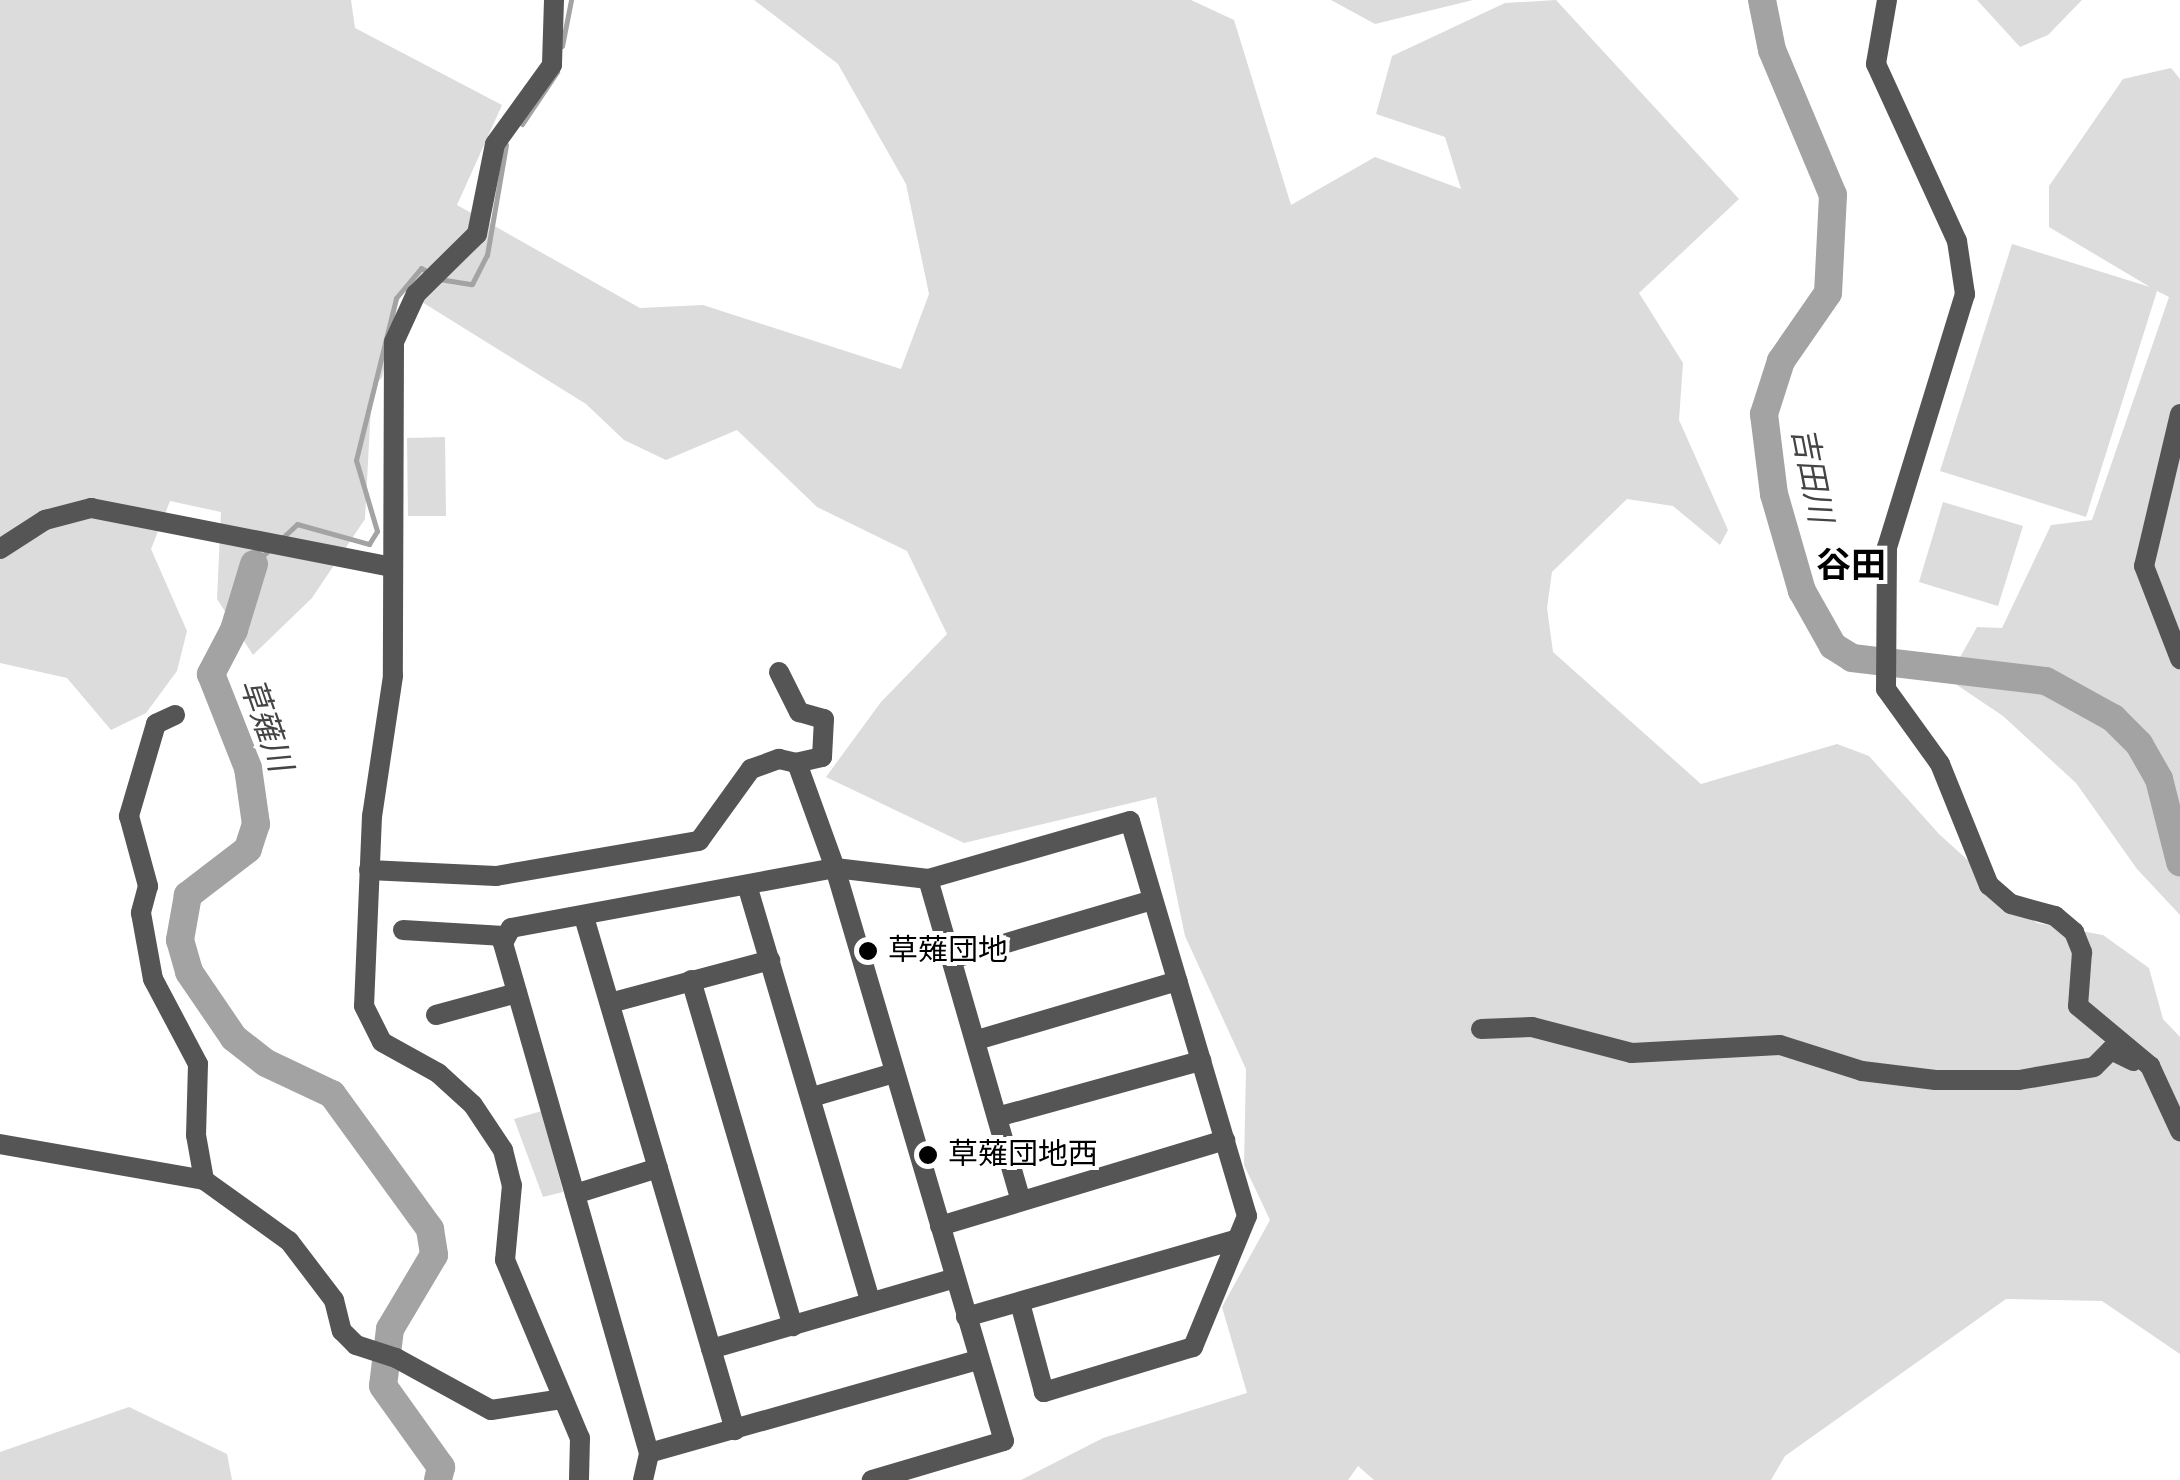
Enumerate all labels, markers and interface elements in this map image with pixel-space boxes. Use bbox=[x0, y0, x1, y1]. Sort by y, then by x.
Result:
water label: 吉田川 bbox=[1783, 424, 1839, 526]
district label: 谷田 bbox=[1816, 545, 1886, 587]
water label: 草薙川 bbox=[231, 673, 299, 777]
place label: 草薙団地 bbox=[888, 933, 1008, 969]
marker: 草薙団地 bbox=[857, 940, 879, 962]
place label: 草薙団地西 bbox=[948, 1137, 1098, 1173]
marker: 草薙団地西 bbox=[917, 1144, 939, 1166]

